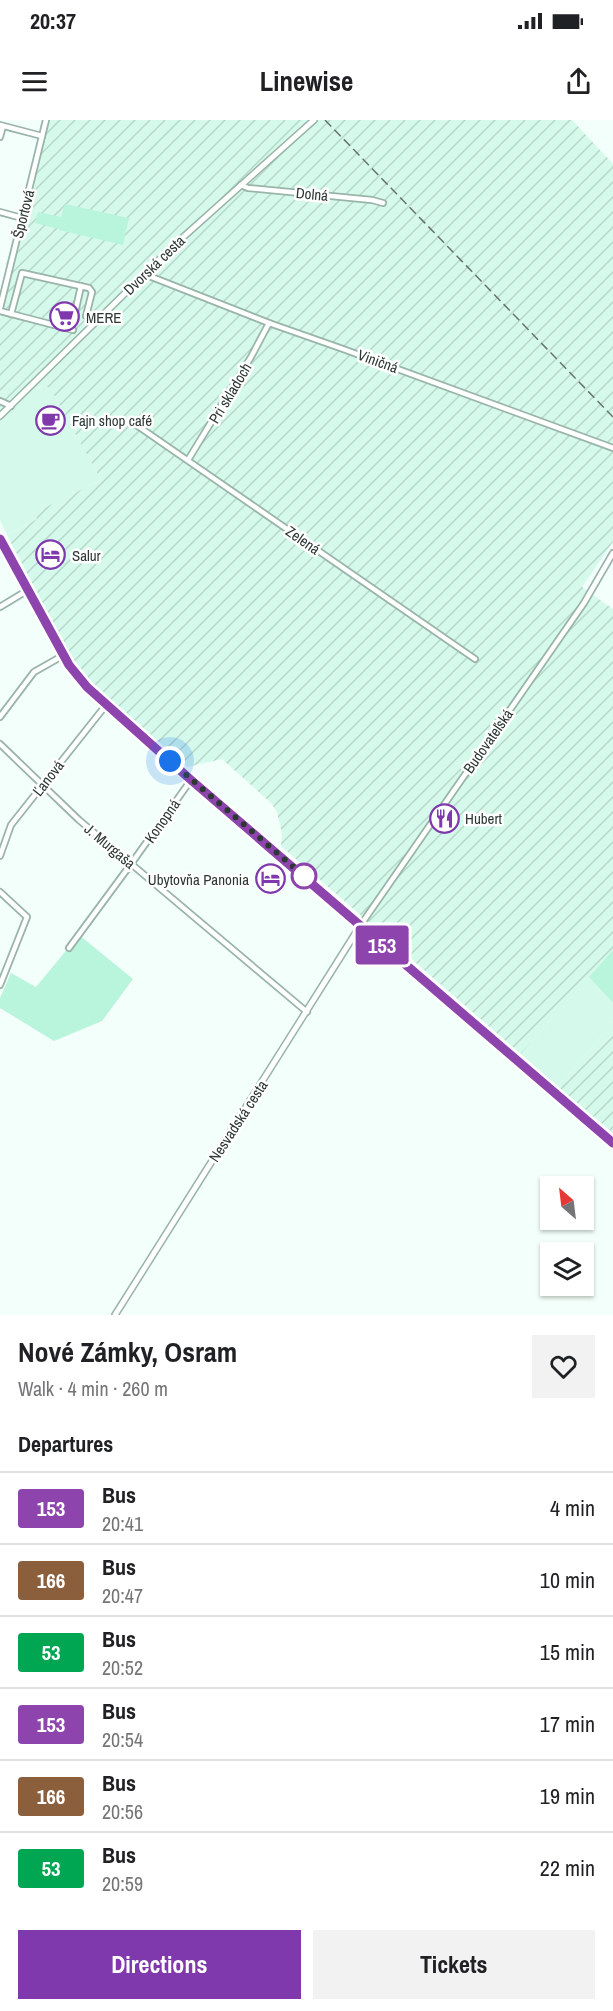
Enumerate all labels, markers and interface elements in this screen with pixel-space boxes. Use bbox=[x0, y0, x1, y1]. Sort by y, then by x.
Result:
text: 20:37 bbox=[30, 6, 76, 36]
text: Linewise bbox=[260, 63, 353, 99]
icon: menu bbox=[18, 65, 51, 98]
icon: share bbox=[562, 65, 595, 98]
street label: Dolná bbox=[295, 182, 329, 206]
street label: Športová bbox=[7, 187, 39, 240]
street label: Dvorská cesta bbox=[119, 230, 189, 300]
supermarket icon: MERE bbox=[49, 301, 81, 333]
place label: MERE bbox=[86, 307, 122, 328]
street label: Viničná bbox=[355, 344, 401, 378]
street label: Pri skladoch bbox=[204, 359, 256, 427]
cafe icon: Fajn shop café bbox=[35, 404, 67, 436]
place label: Fajn shop café bbox=[72, 410, 152, 431]
street label: Zelená bbox=[282, 521, 325, 559]
hotel icon: Salur bbox=[35, 539, 67, 571]
place label: Salur bbox=[72, 545, 101, 566]
street label: Budovateľská bbox=[458, 705, 518, 777]
your location bbox=[155, 746, 185, 776]
street label: Ľanová bbox=[27, 756, 69, 800]
street label: Konopná bbox=[139, 795, 185, 847]
restaurant icon: Hubert bbox=[428, 802, 460, 834]
place label: Hubert bbox=[465, 808, 502, 829]
street label: J. Murgaša bbox=[80, 818, 140, 874]
hotel icon: Ubytovňa Panonia bbox=[254, 863, 286, 895]
unlabelled marker bbox=[291, 863, 317, 889]
place label: Ubytovňa Panonia bbox=[148, 869, 249, 890]
line badge: 153 bbox=[348, 926, 416, 964]
text: 153 bbox=[368, 931, 396, 960]
street label: Nesvadská cesta bbox=[204, 1076, 272, 1166]
north arrow bbox=[540, 1176, 594, 1230]
map controls bbox=[540, 1176, 594, 1296]
button: layers bbox=[540, 1242, 594, 1296]
text: Nové Zámky, Osram bbox=[18, 1333, 237, 1371]
button: heart bbox=[532, 1335, 595, 1398]
text: Walk · 4 min · 260 m bbox=[18, 1375, 168, 1402]
text: Departures bbox=[18, 1429, 113, 1459]
text: Bus bbox=[102, 1480, 136, 1510]
text: 4 min bbox=[550, 1493, 595, 1523]
text: 153 bbox=[37, 1494, 65, 1523]
text: 20:41 bbox=[102, 1510, 143, 1537]
text: Bus bbox=[102, 1552, 136, 1582]
text: 10 min bbox=[540, 1565, 595, 1595]
text: 166 bbox=[37, 1566, 65, 1595]
text: 20:47 bbox=[102, 1582, 143, 1609]
text: Bus bbox=[102, 1624, 136, 1654]
text: 15 min bbox=[540, 1637, 595, 1667]
text: 53 bbox=[41, 1638, 61, 1667]
text: 20:52 bbox=[102, 1654, 143, 1681]
text: Bus bbox=[102, 1696, 136, 1726]
text: 17 min bbox=[540, 1709, 595, 1739]
text: 153 bbox=[37, 1710, 65, 1739]
text: 20:54 bbox=[102, 1726, 143, 1753]
text: Bus bbox=[102, 1768, 136, 1798]
text: 19 min bbox=[540, 1781, 595, 1811]
text: 166 bbox=[37, 1782, 65, 1811]
text: 20:56 bbox=[102, 1798, 143, 1825]
text: Bus bbox=[102, 1840, 136, 1870]
text: 22 min bbox=[540, 1853, 595, 1883]
text: 53 bbox=[41, 1854, 61, 1883]
text: 20:59 bbox=[102, 1870, 143, 1897]
button: Directions bbox=[18, 1930, 301, 1999]
button: Tickets bbox=[313, 1930, 595, 1999]

